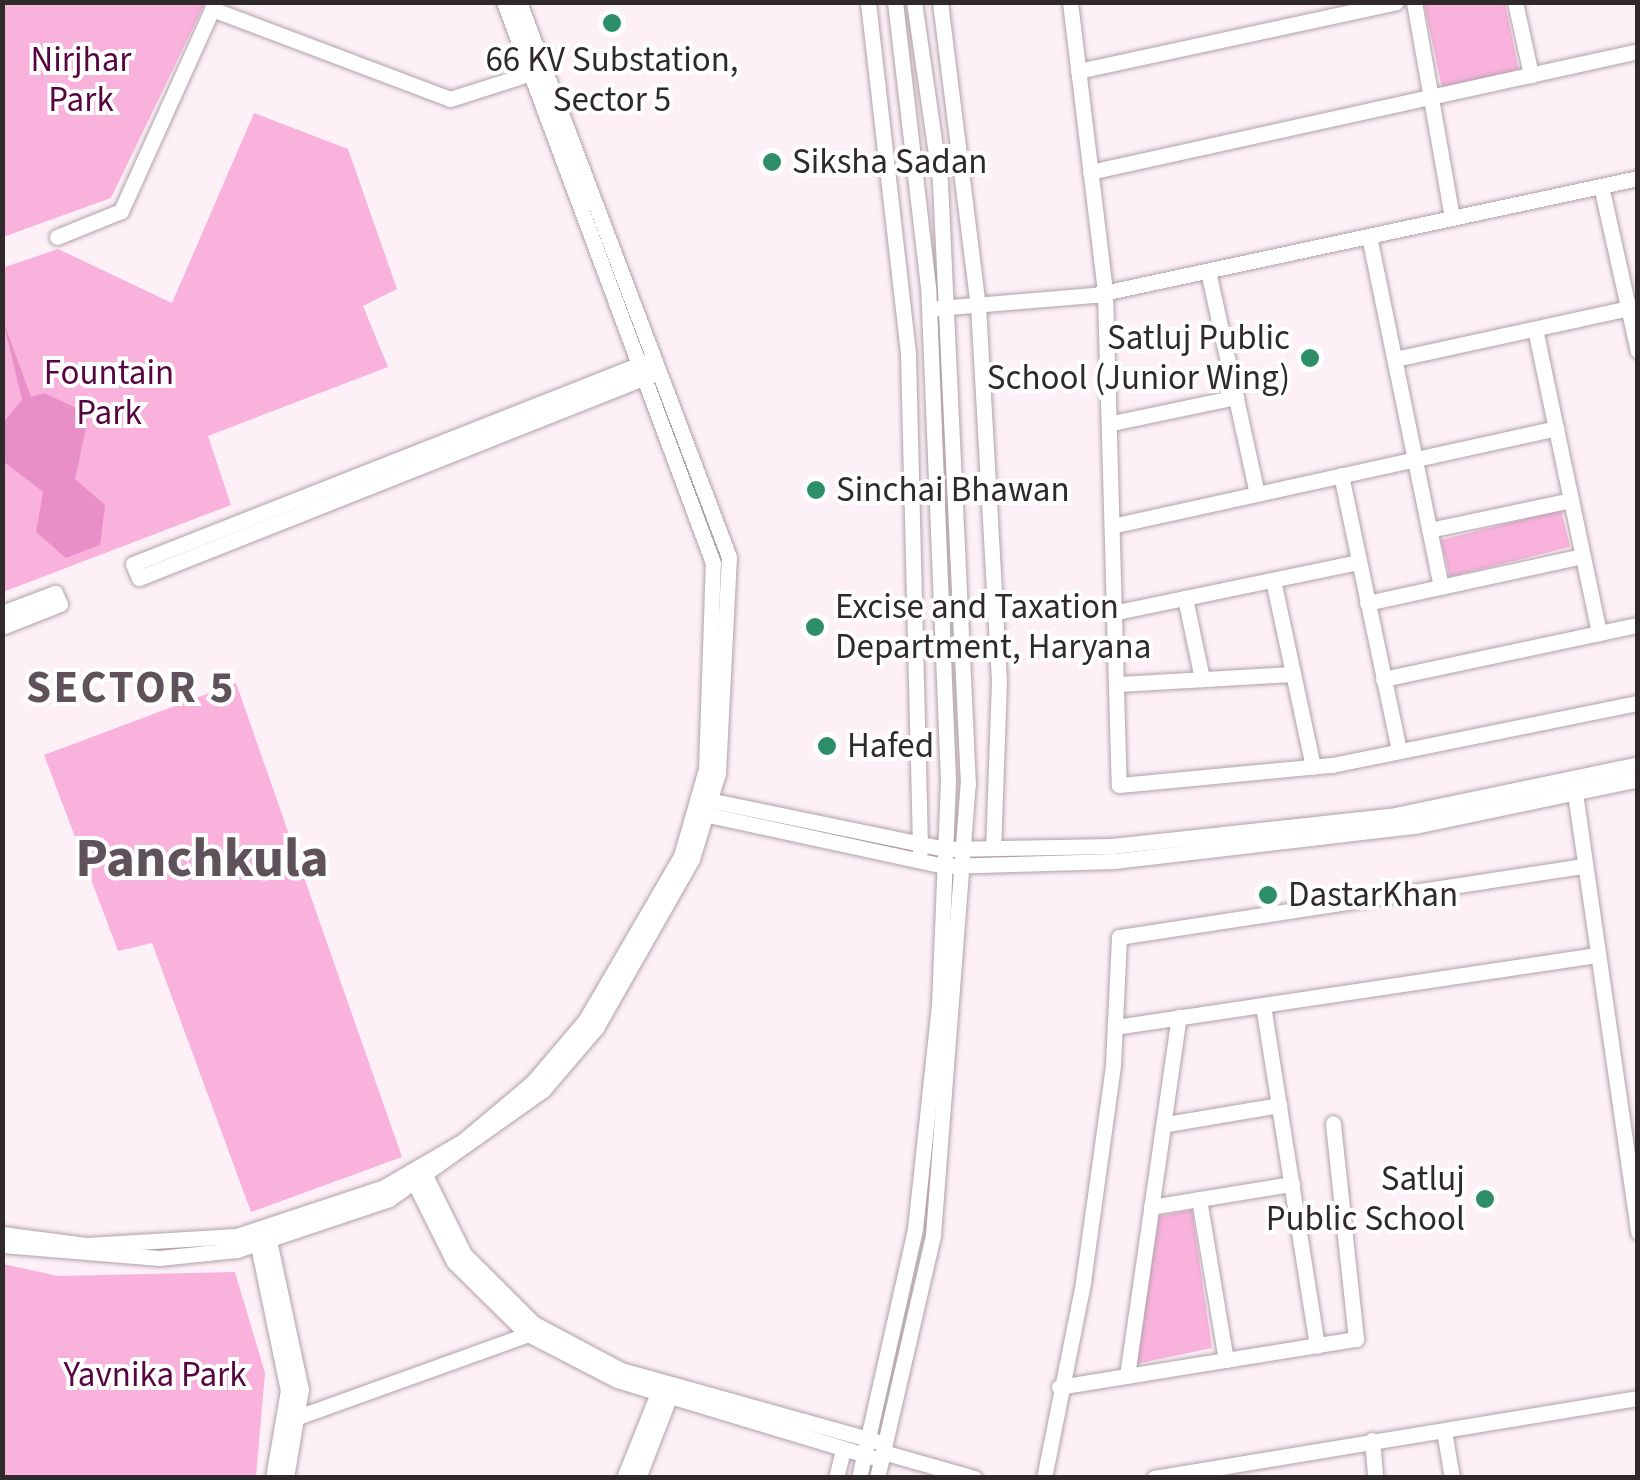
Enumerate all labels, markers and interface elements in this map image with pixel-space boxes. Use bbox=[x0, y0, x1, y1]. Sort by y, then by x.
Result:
marker: 66 KV Substation, Sector 5 bbox=[601, 12, 623, 34]
park label: Nirjhar Park bbox=[31, 39, 131, 121]
place label: 66 KV Substation, Sector 5 bbox=[485, 39, 739, 121]
place label: Siksha Sadan bbox=[792, 141, 988, 183]
marker: Siksha Sadan bbox=[761, 151, 783, 173]
place label: Satluj Public School (Junior Wing) bbox=[987, 317, 1290, 399]
marker: Satluj Public School (Junior Wing) bbox=[1299, 347, 1321, 369]
park label: Fountain Park bbox=[44, 352, 174, 434]
place label: Sinchai Bhawan bbox=[836, 469, 1070, 511]
marker: Sinchai Bhawan bbox=[805, 479, 827, 501]
place label: Excise and Taxation Department, Haryana bbox=[835, 586, 1151, 668]
marker: Excise and Taxation Department, Haryana bbox=[804, 616, 826, 638]
district label: SECTOR 5 bbox=[26, 662, 236, 716]
place label: Hafed bbox=[847, 725, 934, 767]
marker: Hafed bbox=[816, 735, 838, 757]
district label: Panchkula bbox=[75, 827, 329, 893]
place label: DastarKhan bbox=[1288, 874, 1458, 916]
marker: DastarKhan bbox=[1257, 884, 1279, 906]
place label: Satluj Public School bbox=[1266, 1158, 1465, 1240]
marker: Satluj Public School bbox=[1474, 1188, 1496, 1210]
park label: Yavnika Park bbox=[63, 1354, 247, 1396]

